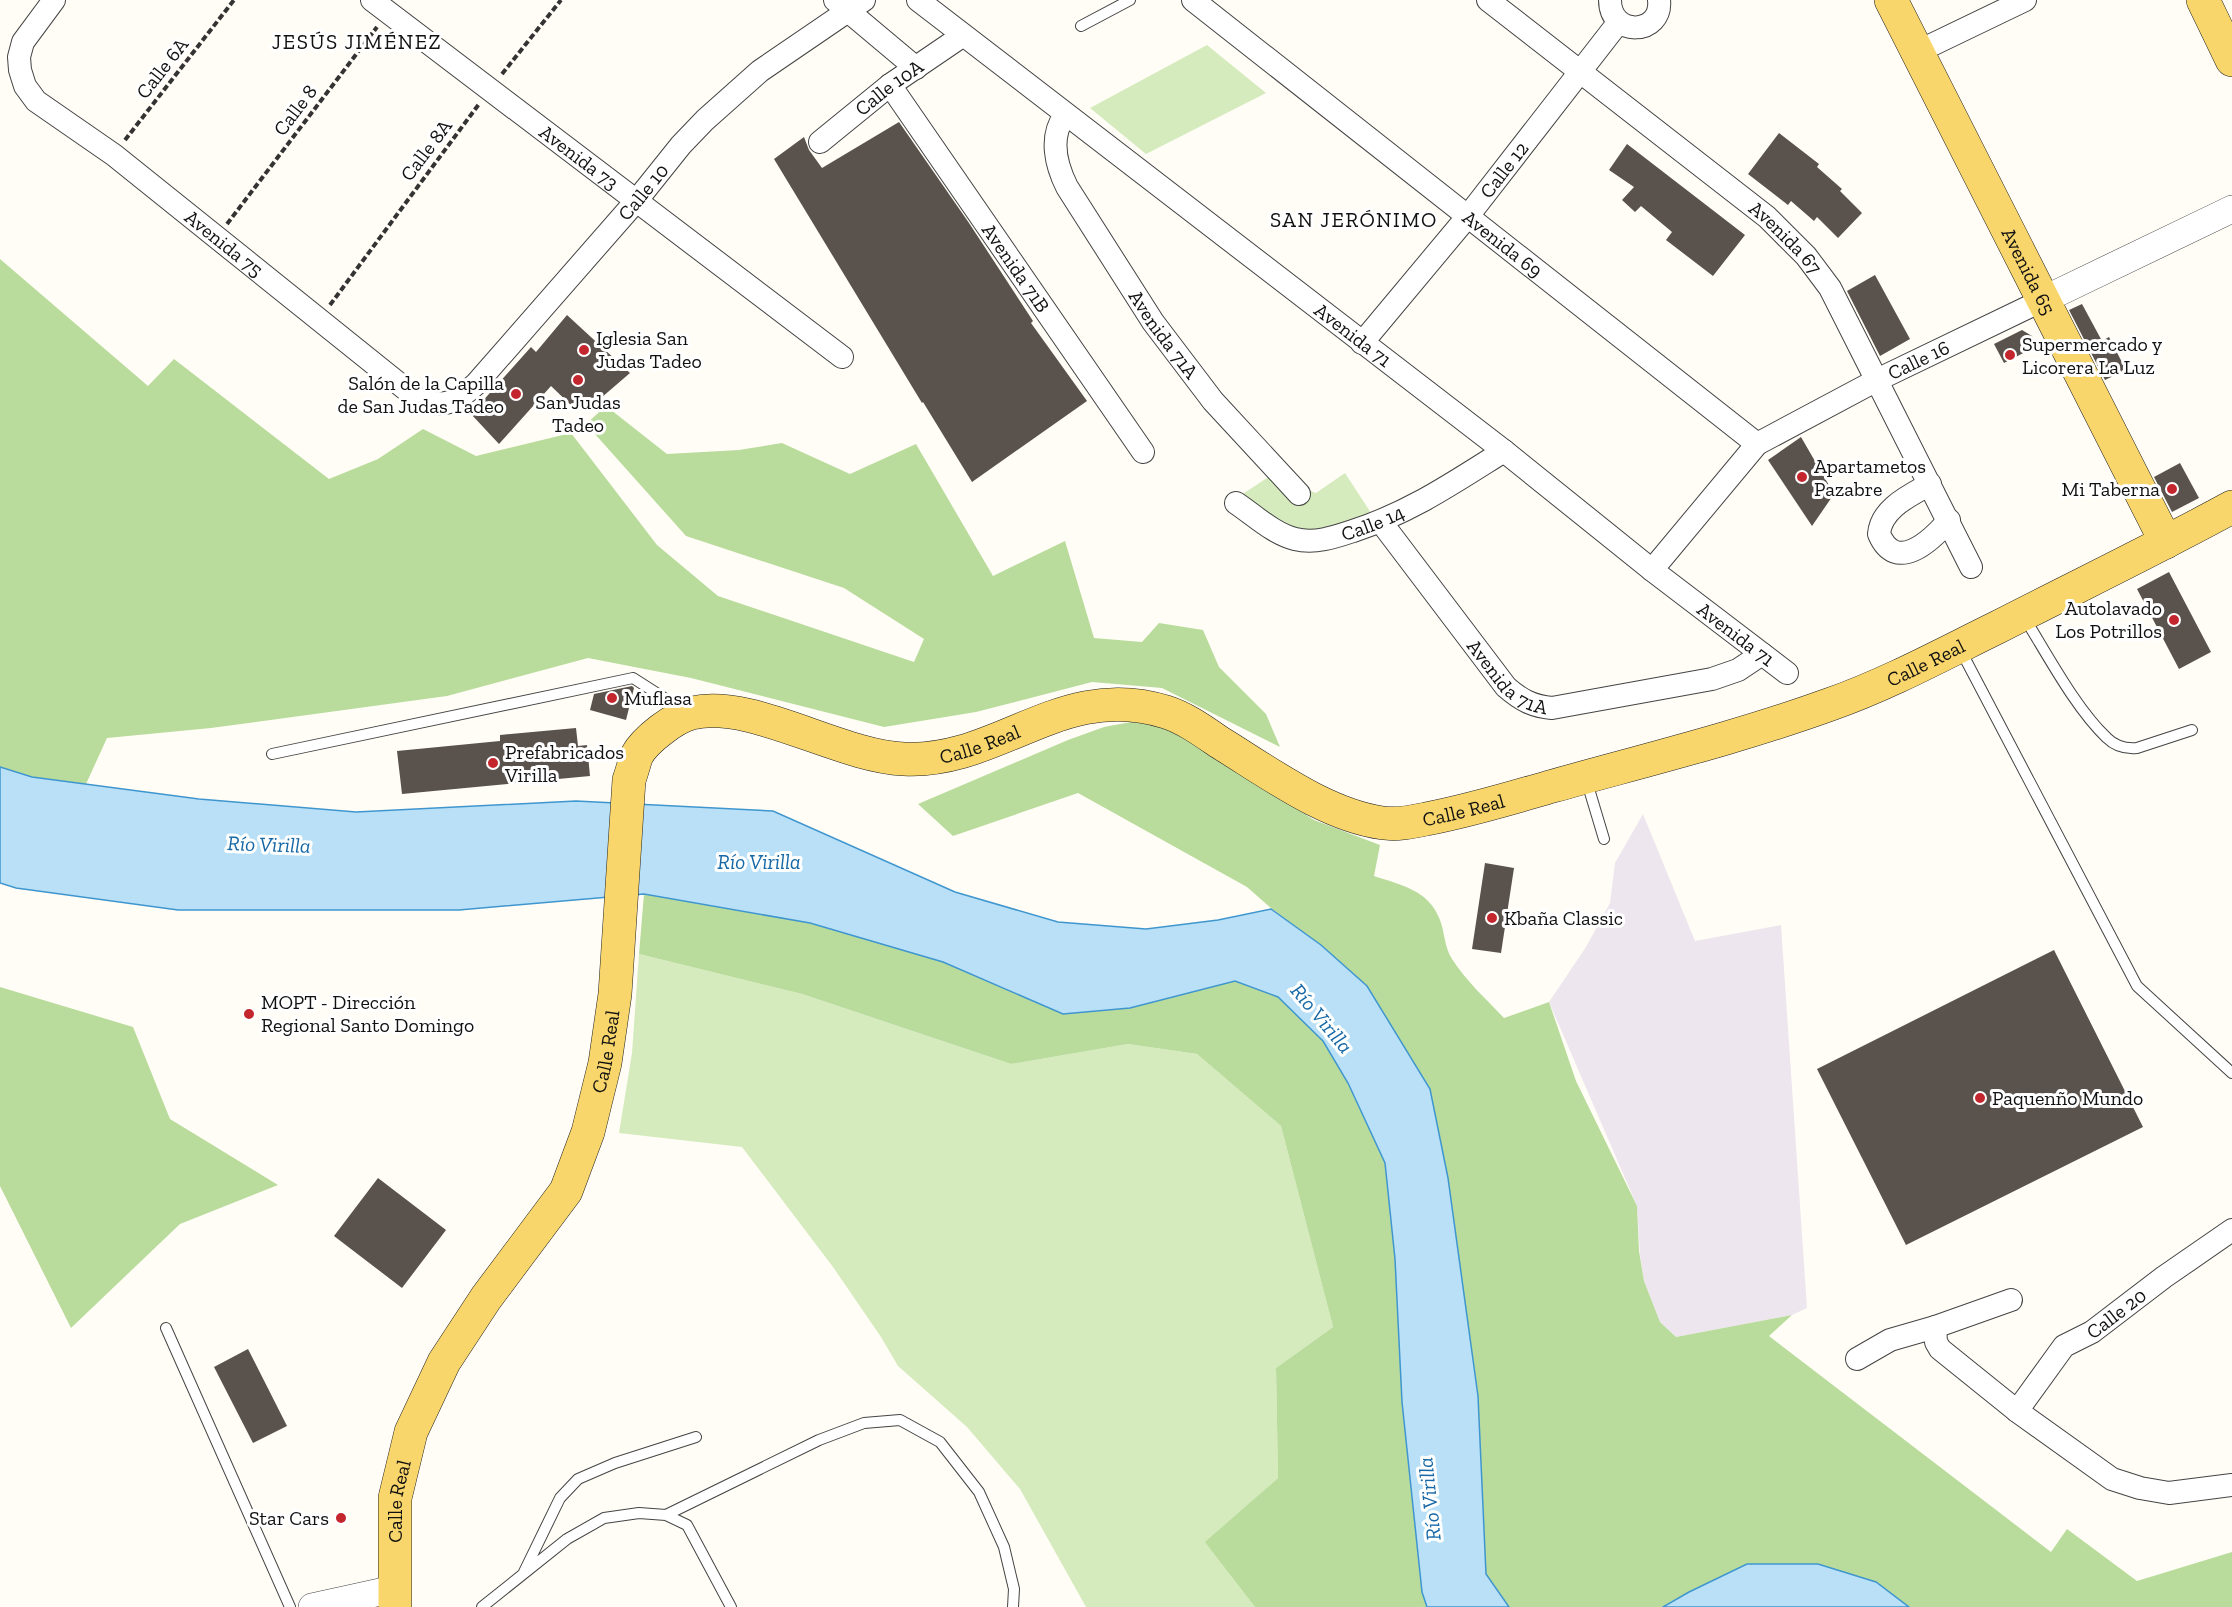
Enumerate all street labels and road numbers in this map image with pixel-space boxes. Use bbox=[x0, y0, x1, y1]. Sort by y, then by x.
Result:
street label: Calle 6A bbox=[131, 32, 194, 103]
street label: Calle 10A bbox=[850, 54, 928, 121]
street label: Calle 8 bbox=[268, 80, 322, 140]
street label: Calle 8A bbox=[395, 114, 458, 186]
street label: Avenida 73 bbox=[535, 120, 623, 195]
street label: Calle 12 bbox=[1474, 137, 1533, 203]
street label: Calle 10 bbox=[613, 159, 673, 225]
street label: Avenida 67 bbox=[1744, 196, 1827, 279]
street label: Avenida 75 bbox=[180, 205, 268, 282]
street label: Avenida 69 bbox=[1458, 205, 1547, 282]
street label: Avenida 71B bbox=[977, 219, 1055, 317]
street label: Avenida 65 bbox=[1996, 224, 2061, 319]
street label: Avenida 71A bbox=[1124, 285, 1204, 384]
street label: Avenida 71 bbox=[1310, 298, 1397, 372]
street label: Calle 16 bbox=[1884, 335, 1953, 385]
street label: Calle 14 bbox=[1338, 500, 1408, 546]
street label: Avenida 71 bbox=[1693, 597, 1780, 671]
street label: Avenida 71A bbox=[1462, 634, 1551, 720]
street label: Calle Real bbox=[1883, 634, 1969, 692]
street label: Calle Real bbox=[937, 719, 1024, 769]
street label: Calle Real bbox=[1420, 789, 1507, 831]
street label: Calle Real bbox=[586, 1008, 625, 1095]
street label: Calle 20 bbox=[2082, 1283, 2151, 1344]
street label: Calle Real bbox=[383, 1457, 416, 1543]

